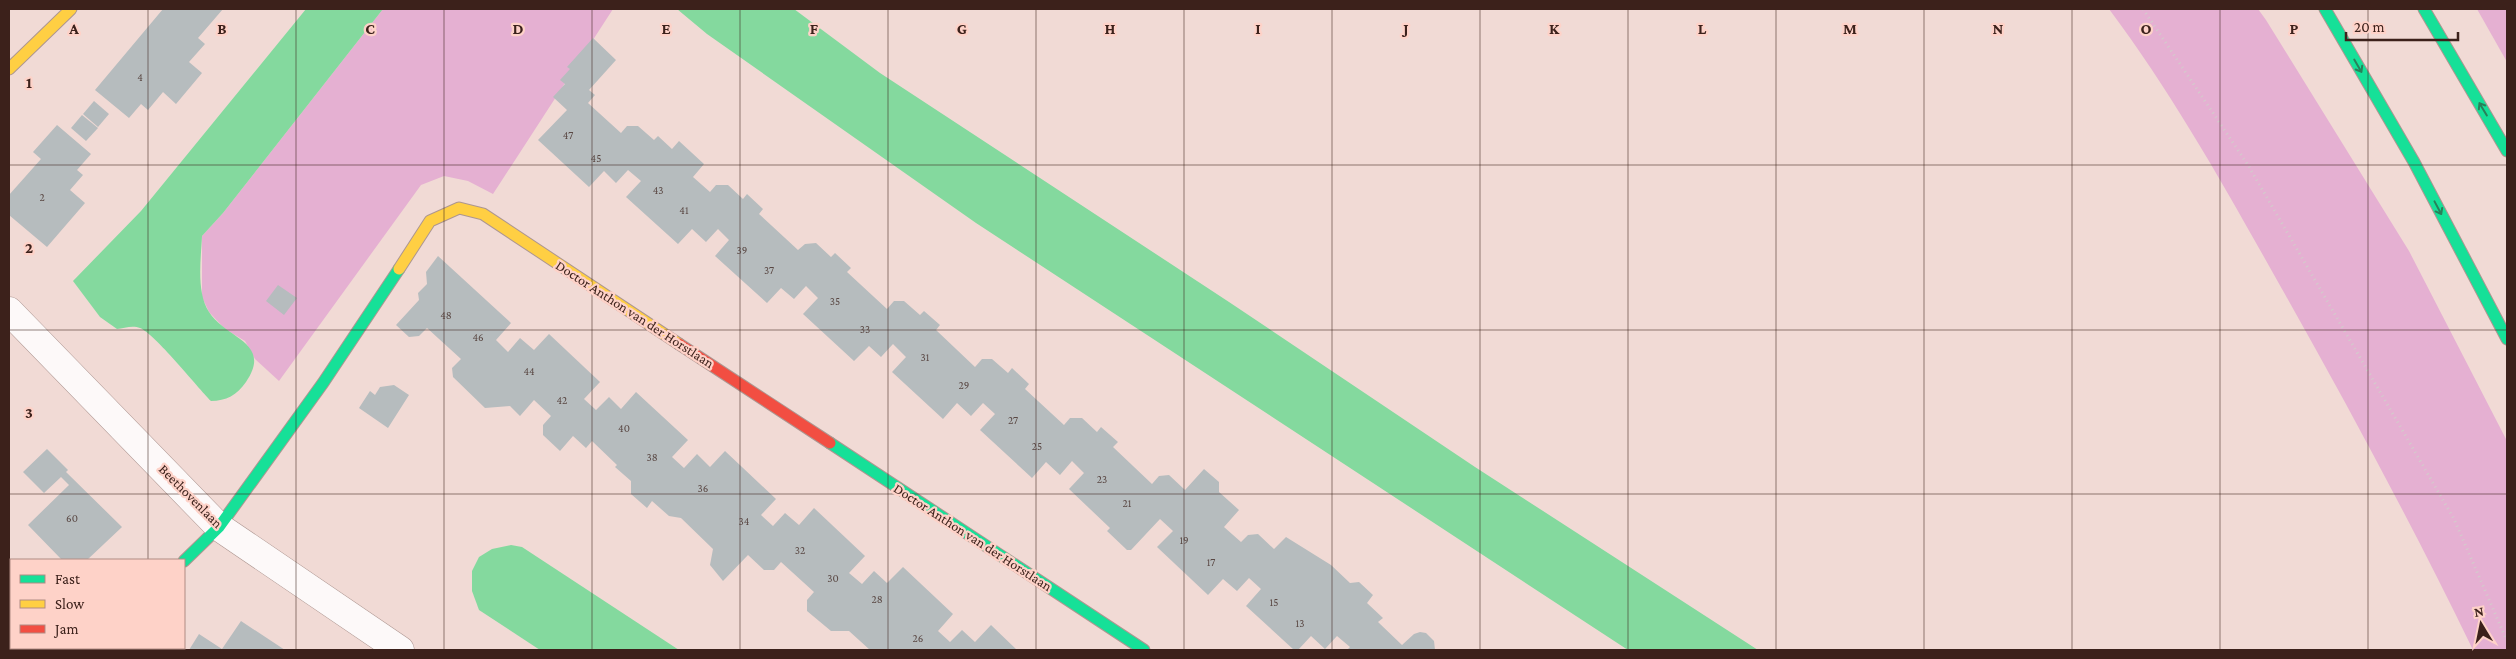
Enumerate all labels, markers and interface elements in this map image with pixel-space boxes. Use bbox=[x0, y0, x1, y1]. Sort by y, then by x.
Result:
scale bar bbox=[2346, 10, 2458, 42]
text: 20 m bbox=[2354, 19, 2385, 35]
text: A bbox=[68, 20, 79, 37]
text: B bbox=[217, 20, 227, 37]
text: C bbox=[365, 20, 375, 37]
text: D bbox=[512, 20, 524, 37]
text: E bbox=[661, 20, 671, 37]
text: F bbox=[810, 20, 819, 37]
text: G bbox=[957, 20, 967, 37]
text: H bbox=[1105, 20, 1116, 37]
text: I bbox=[1255, 20, 1261, 37]
text: J bbox=[1401, 20, 1409, 37]
text: K bbox=[1549, 20, 1560, 37]
text: L bbox=[1698, 20, 1707, 37]
text: M bbox=[1843, 20, 1857, 37]
text: N bbox=[1993, 20, 2004, 37]
text: O bbox=[2140, 20, 2152, 37]
text: P bbox=[2290, 20, 2299, 37]
one-way arrow bbox=[2354, 58, 2363, 73]
house number: 4 bbox=[137, 71, 143, 83]
text: 1 bbox=[26, 74, 32, 91]
one-way arrow bbox=[2478, 102, 2488, 116]
house number: 47 bbox=[563, 129, 573, 141]
house number: 45 bbox=[591, 152, 601, 164]
house number: 43 bbox=[653, 184, 663, 196]
house number: 2 bbox=[39, 191, 45, 203]
one-way arrow bbox=[2433, 200, 2443, 215]
house number: 41 bbox=[679, 204, 689, 216]
text: 2 bbox=[25, 239, 33, 256]
house number: 39 bbox=[737, 244, 747, 256]
street label: Doctor Anthon van der Horstlaan bbox=[553, 257, 717, 371]
house number: 37 bbox=[764, 264, 774, 276]
house number: 35 bbox=[830, 295, 840, 307]
house number: 48 bbox=[440, 309, 452, 321]
house number: 33 bbox=[860, 323, 870, 335]
house number: 46 bbox=[472, 331, 484, 343]
house number: 31 bbox=[921, 351, 930, 363]
house number: 44 bbox=[523, 365, 535, 377]
house number: 29 bbox=[959, 379, 969, 391]
house number: 42 bbox=[557, 394, 567, 406]
text: 3 bbox=[25, 404, 33, 421]
house number: 27 bbox=[1008, 414, 1018, 426]
house number: 40 bbox=[618, 422, 630, 434]
house number: 25 bbox=[1032, 440, 1042, 452]
house number: 38 bbox=[646, 451, 658, 463]
street label: Beethovenlaan bbox=[156, 461, 226, 531]
house number: 23 bbox=[1097, 473, 1107, 485]
street label: Doctor Anthon van der Horstlaan bbox=[891, 480, 1055, 594]
house number: 36 bbox=[698, 482, 708, 494]
house number: 21 bbox=[1123, 497, 1132, 509]
house number: 60 bbox=[66, 512, 78, 524]
house number: 34 bbox=[739, 515, 750, 527]
house number: 19 bbox=[1179, 534, 1189, 546]
house number: 32 bbox=[795, 544, 805, 556]
house number: 17 bbox=[1207, 556, 1215, 568]
legend bbox=[10, 559, 185, 649]
text: Fast bbox=[55, 571, 81, 587]
house number: 30 bbox=[827, 572, 839, 584]
house number: 28 bbox=[871, 593, 883, 605]
text: Slow bbox=[55, 596, 85, 612]
house number: 15 bbox=[1270, 596, 1278, 608]
north arrow bbox=[2456, 599, 2506, 649]
text: N bbox=[2473, 602, 2485, 620]
house number: 13 bbox=[1296, 617, 1304, 629]
text: Jam bbox=[53, 621, 78, 638]
house number: 26 bbox=[913, 632, 923, 644]

